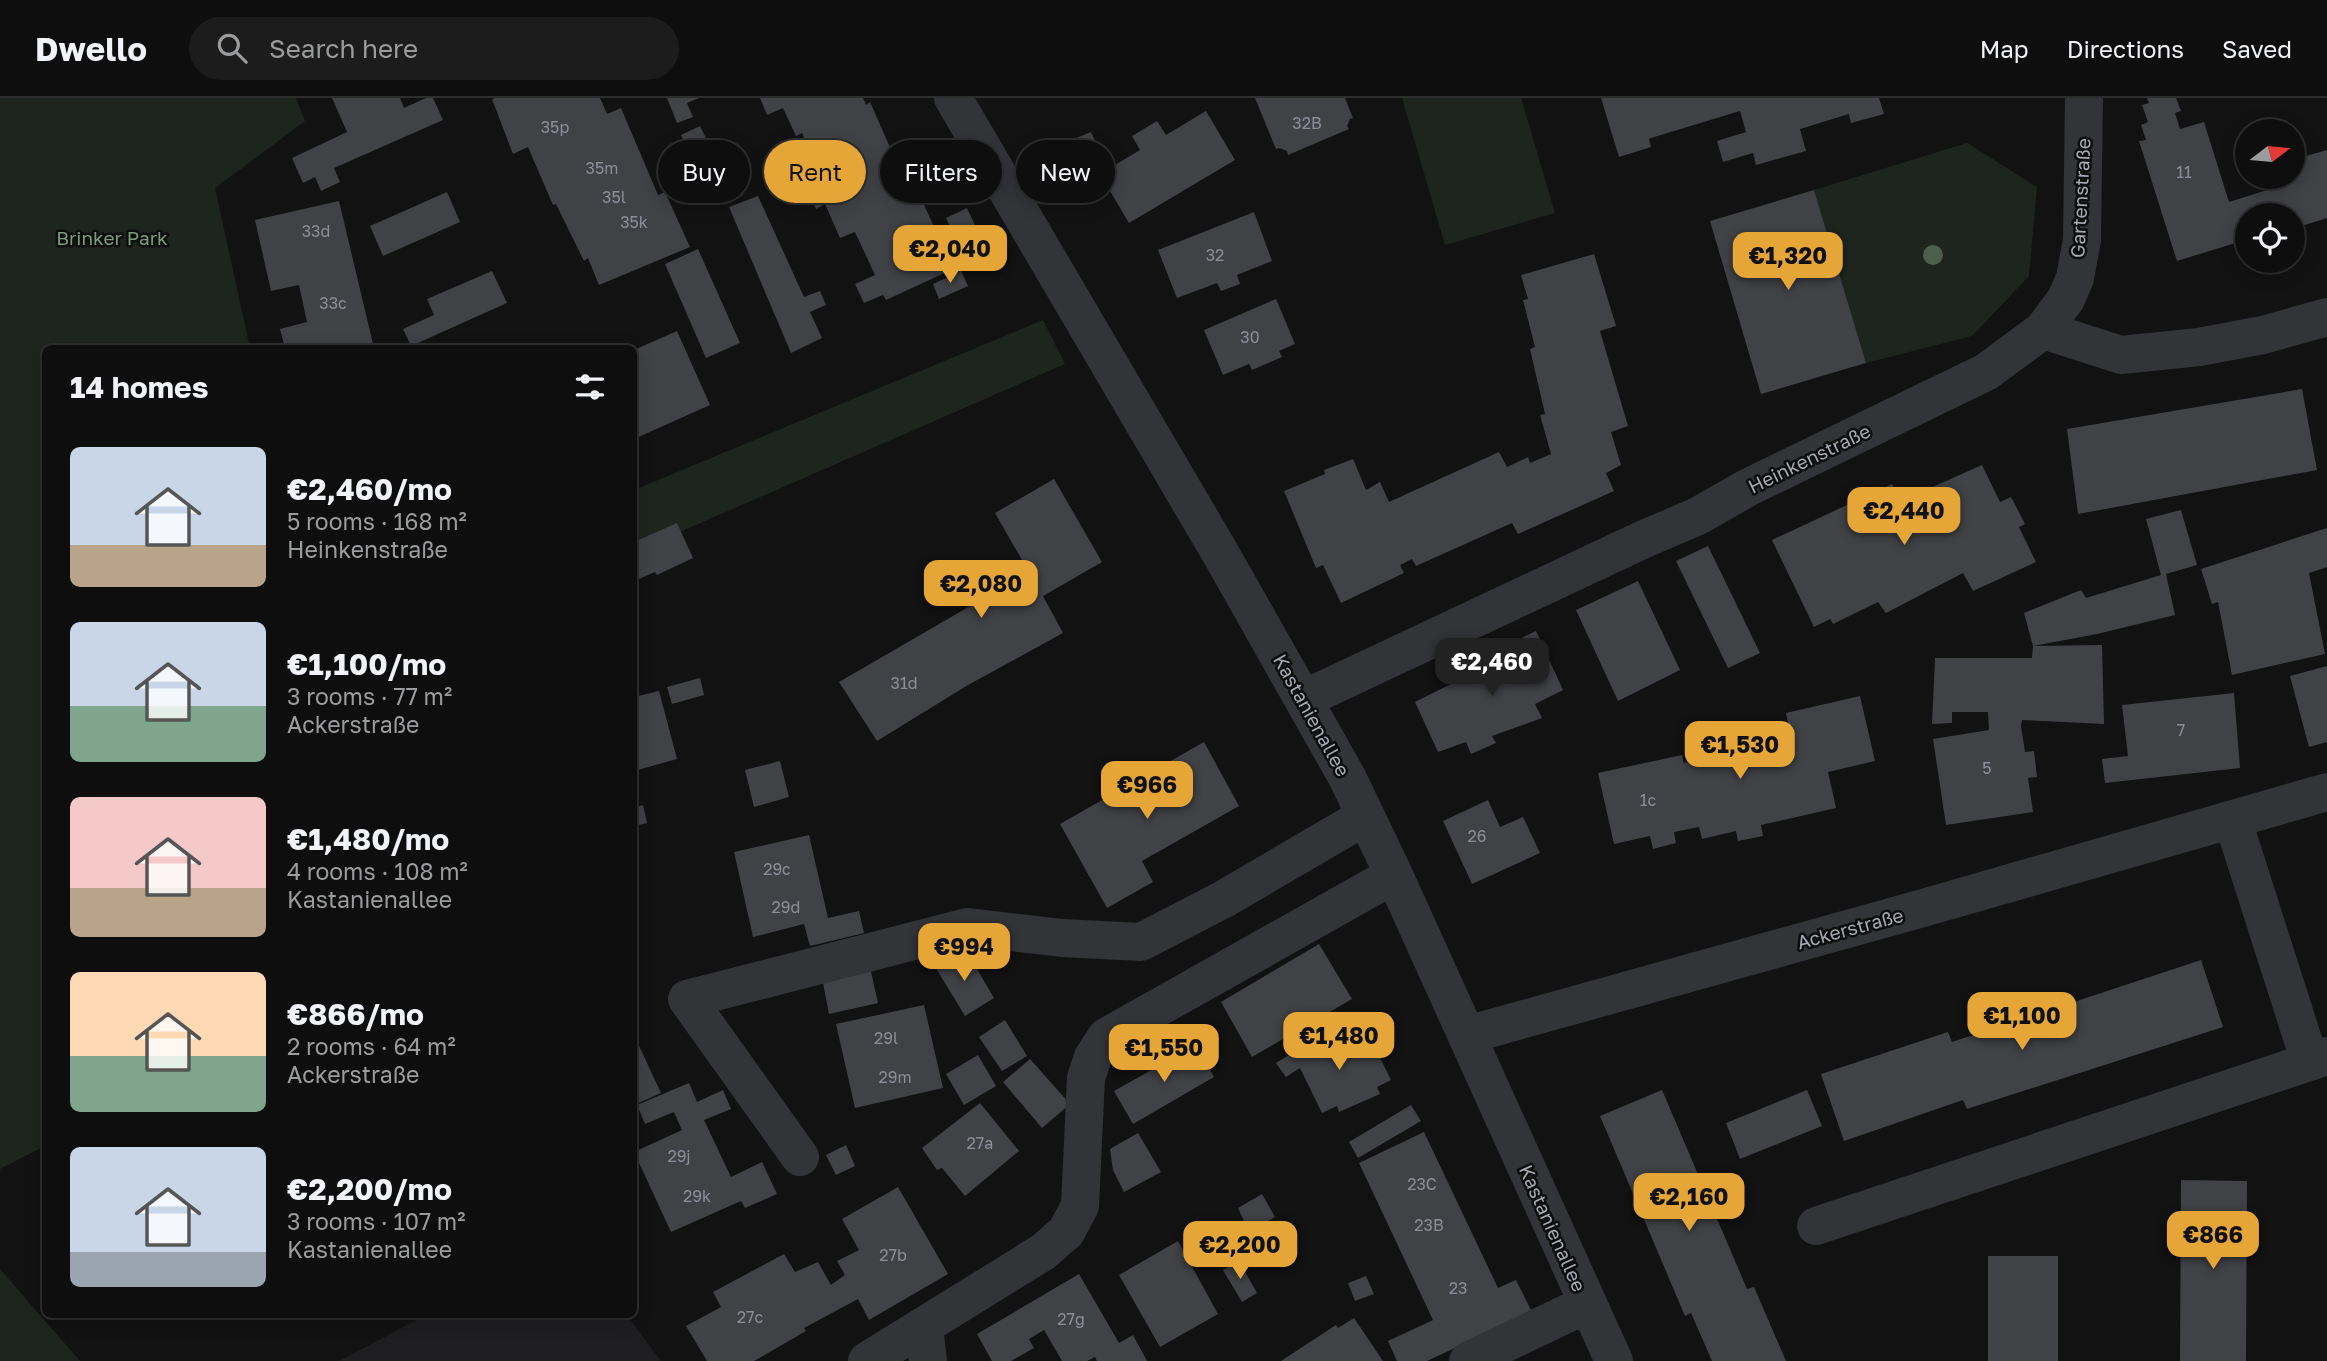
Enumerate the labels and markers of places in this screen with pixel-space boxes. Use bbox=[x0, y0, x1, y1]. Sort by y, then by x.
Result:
pin: €2,040 bbox=[893, 226, 1007, 285]
pin: €1,320 bbox=[1731, 232, 1845, 292]
pin: €2,440 bbox=[1847, 488, 1961, 547]
pin: €2,080 bbox=[924, 560, 1038, 620]
pin: €2,460 bbox=[1435, 638, 1549, 698]
pin: €1,530 bbox=[1683, 722, 1797, 781]
pin: €966 bbox=[1106, 762, 1188, 821]
pin: €994 bbox=[923, 924, 1005, 983]
pin: €1,100 bbox=[1965, 992, 2079, 1052]
pin: €1,480 bbox=[1282, 1012, 1396, 1072]
pin: €1,550 bbox=[1107, 1024, 1221, 1084]
pin: €2,160 bbox=[1632, 1174, 1746, 1233]
pin: €866 bbox=[2172, 1212, 2254, 1271]
pin: €2,200 bbox=[1183, 1222, 1297, 1281]

